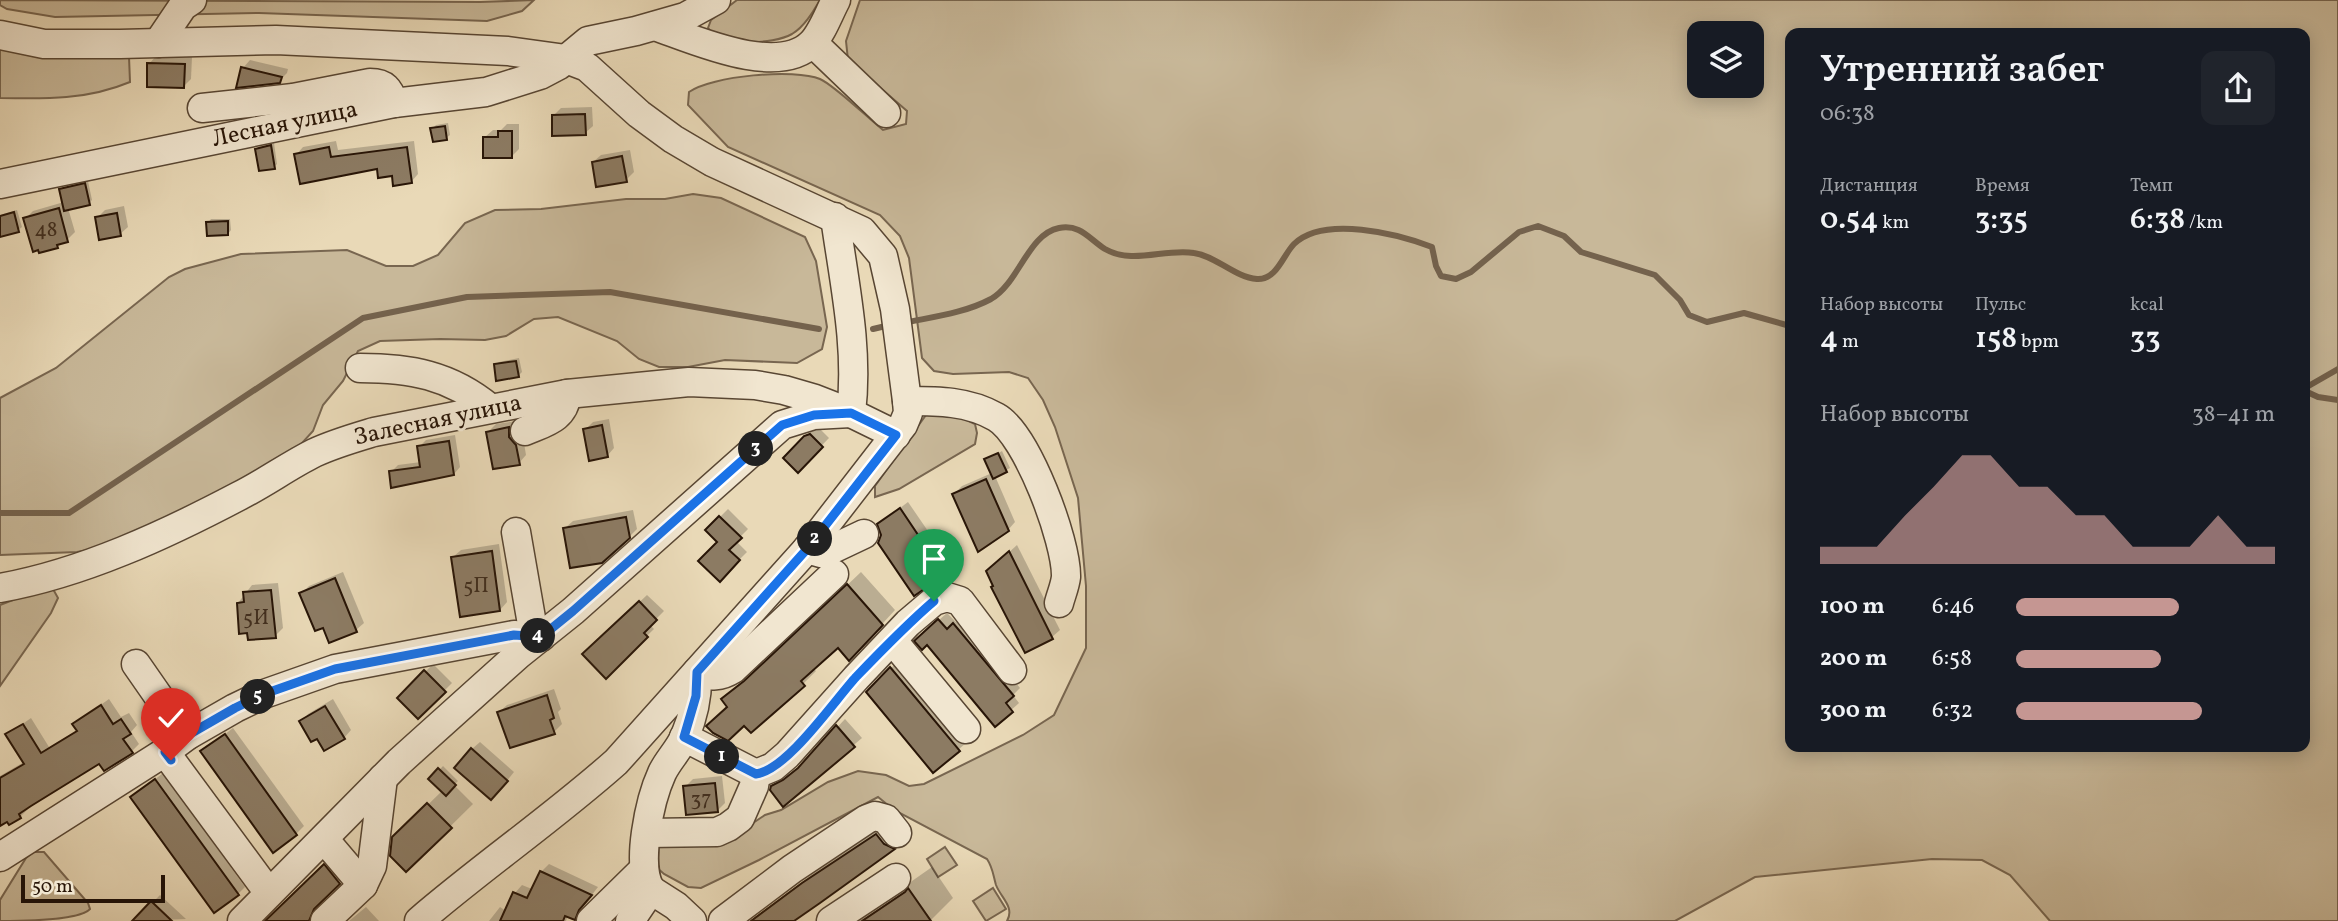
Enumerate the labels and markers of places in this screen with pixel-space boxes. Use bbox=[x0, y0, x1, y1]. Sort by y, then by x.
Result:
pin: 3 bbox=[738, 432, 774, 466]
pin: 2 bbox=[798, 522, 832, 556]
pin bbox=[904, 529, 964, 601]
pin: 4 bbox=[520, 618, 556, 654]
pin: 5 bbox=[240, 680, 276, 714]
pin bbox=[141, 688, 201, 760]
pin: 1 bbox=[704, 740, 740, 774]

